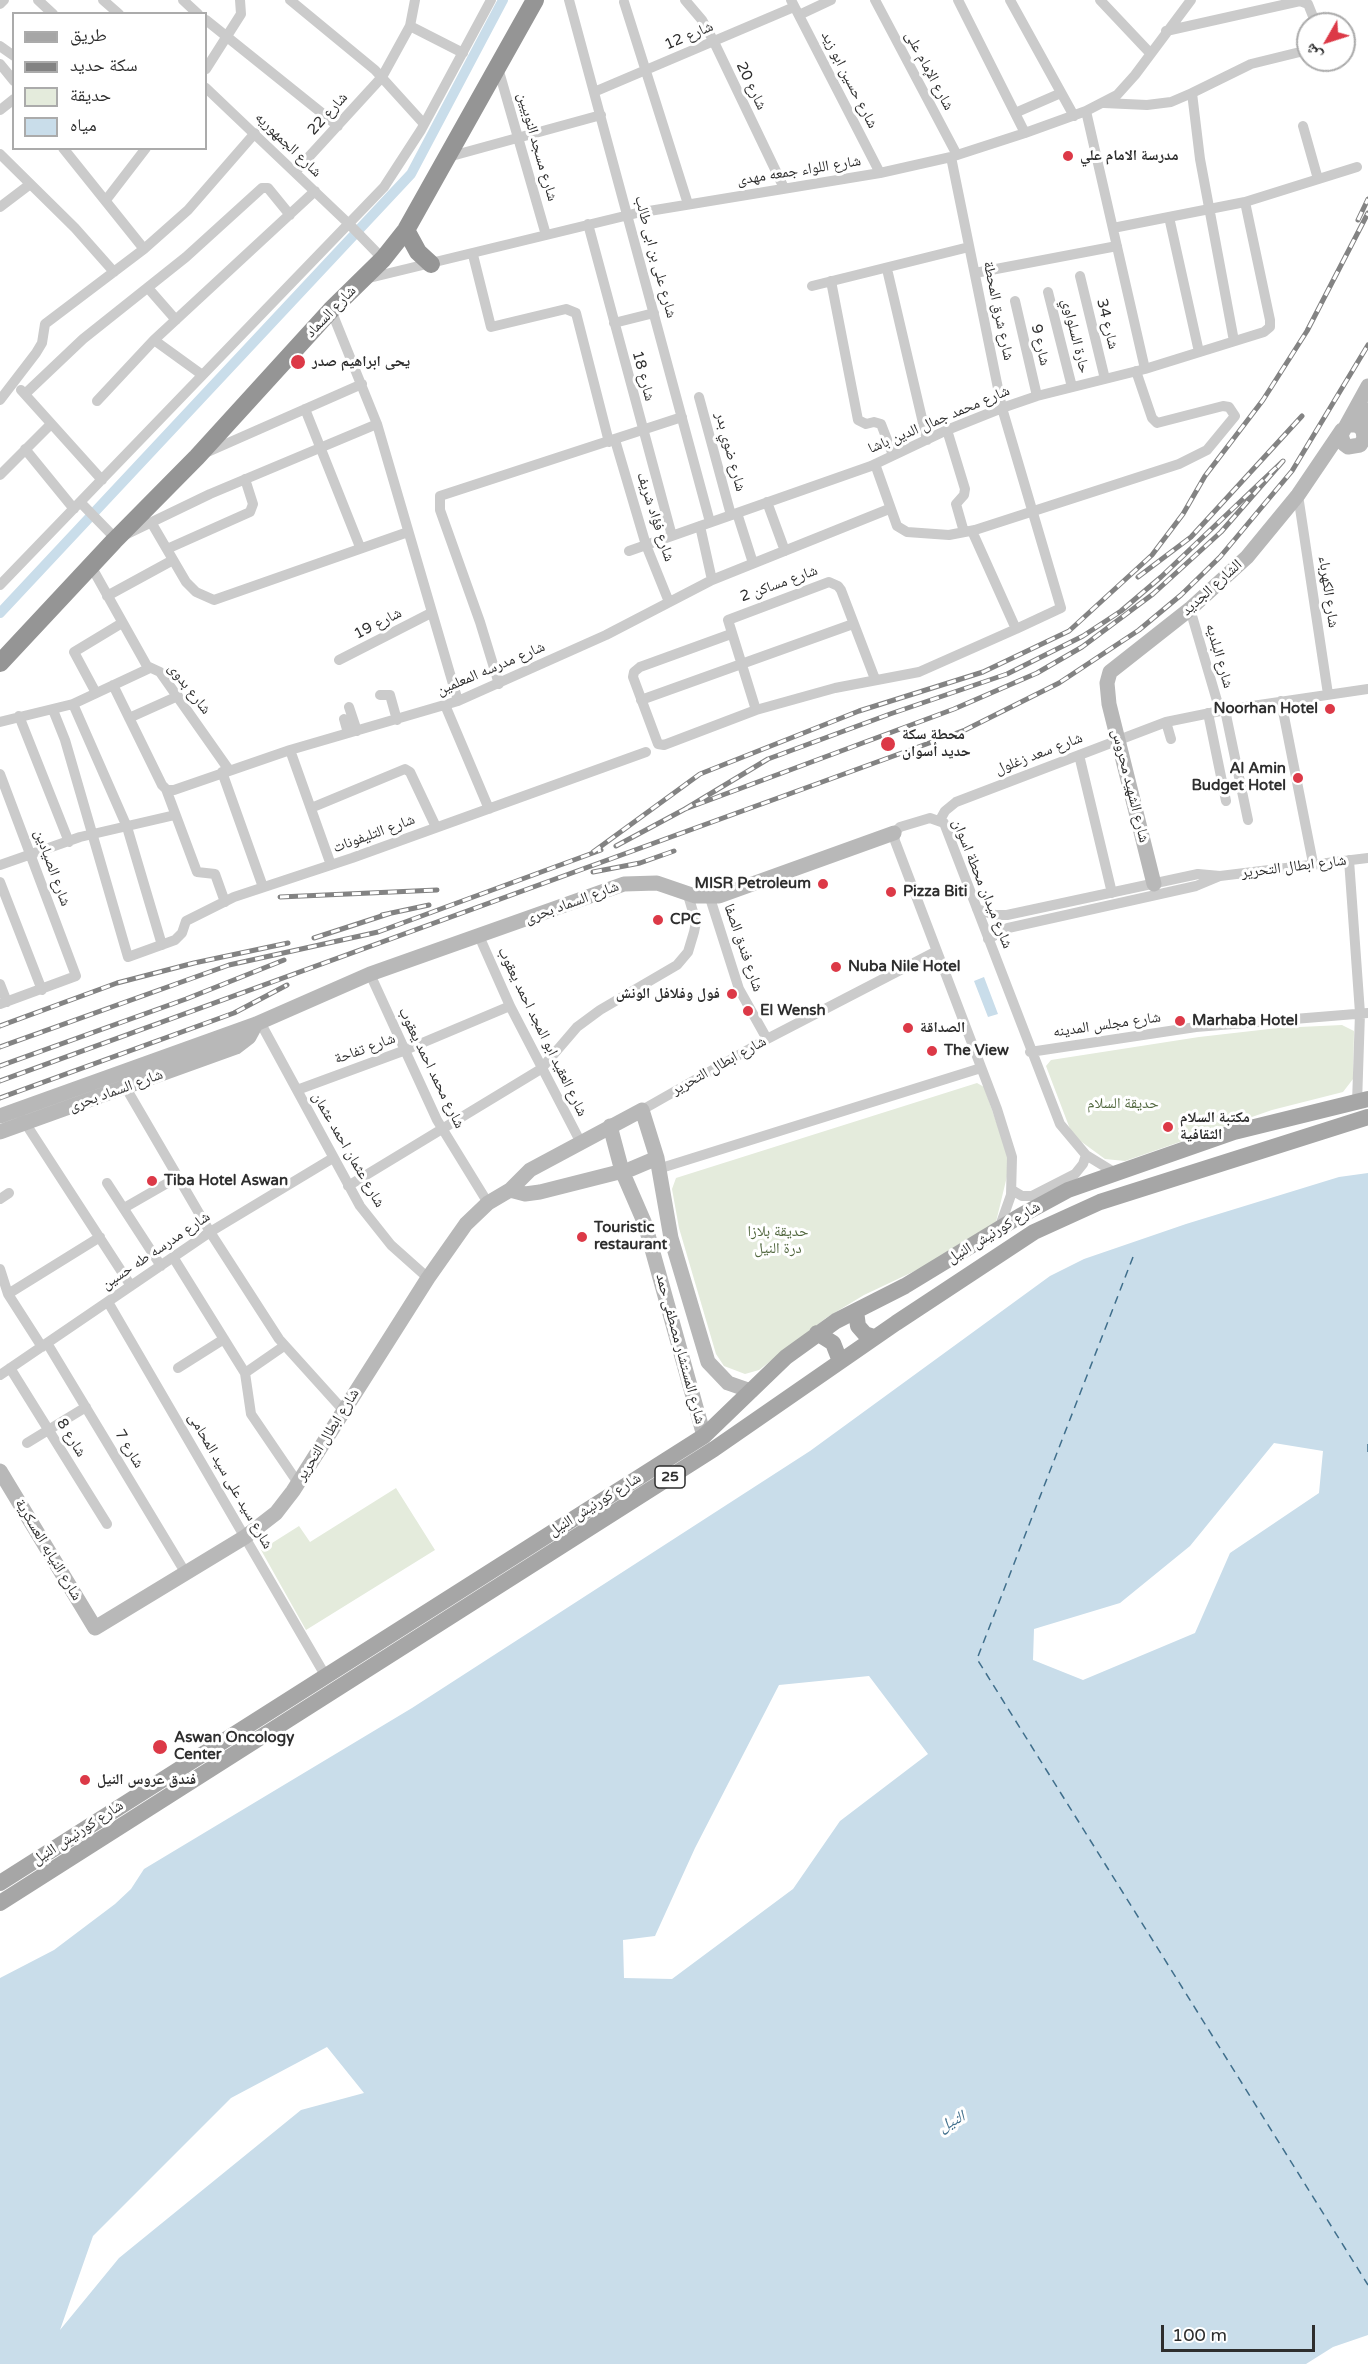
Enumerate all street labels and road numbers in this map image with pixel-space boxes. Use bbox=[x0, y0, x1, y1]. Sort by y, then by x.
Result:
street label: شارع 12 bbox=[662, 18, 716, 54]
street label: شارع حسين ابو زيد bbox=[817, 28, 881, 132]
street label: شارع الإمام على bbox=[901, 28, 957, 114]
street label: شارع 20 bbox=[732, 59, 770, 113]
street label: شارع 22 bbox=[304, 89, 352, 139]
street label: شارع مسجد النوبيين bbox=[513, 91, 561, 203]
street label: شارع الجمهوريه bbox=[251, 109, 325, 181]
street label: شارع اللواء جمعه مهدى bbox=[736, 152, 862, 190]
street label: شارع على بن ابى طالب bbox=[630, 194, 680, 320]
street label: شارع شرق المحطة bbox=[979, 260, 1017, 362]
street label: شارع السماد bbox=[302, 282, 360, 342]
street label: حارة السلواوي bbox=[1057, 297, 1093, 375]
street label: شارع 34 bbox=[1092, 297, 1122, 351]
street label: شارع 9 bbox=[1027, 323, 1053, 367]
street label: شارع 18 bbox=[628, 349, 658, 403]
street label: شارع محمد جمال الدين باشا bbox=[865, 382, 1013, 458]
street label: شارع ضوي بدر bbox=[711, 410, 749, 494]
street label: شارع فؤاد شريف bbox=[632, 470, 678, 564]
street label: شارع الكهرباء bbox=[1314, 555, 1342, 629]
street label: الشارع الجديد bbox=[1178, 556, 1246, 620]
street label: شارع مساكن 2 bbox=[738, 562, 820, 606]
street label: شارع 19 bbox=[351, 604, 405, 644]
street label: شارع البلديه bbox=[1201, 622, 1237, 690]
street label: شارع مدرسه المعلمين bbox=[434, 638, 548, 700]
street label: شارع بدوى bbox=[163, 660, 215, 718]
street label: شارع الشهيد محروس bbox=[1107, 727, 1153, 845]
street label: شارع سعد زغلول bbox=[993, 729, 1085, 779]
street label: شارع التليفونات bbox=[331, 811, 417, 857]
street label: شارع ميدان محطة اسوان bbox=[948, 817, 1016, 951]
street label: شارع الصيادين bbox=[30, 827, 74, 909]
street label: شارع ابطال التحرير bbox=[1241, 852, 1347, 882]
street label: شارع السماد بحرى bbox=[523, 878, 621, 928]
street label: شارع فندق الصفا bbox=[720, 902, 766, 994]
street label: شارع العقيد ابو المجد احمد يعقوب bbox=[493, 944, 591, 1120]
street label: شارع محمد احمد يعقوب bbox=[394, 1004, 468, 1132]
street label: شارع مجلس المدينه bbox=[1052, 1009, 1162, 1041]
street label: شارع تفاحة bbox=[332, 1030, 398, 1068]
street label: شارع ابطال التحرير bbox=[668, 1033, 770, 1099]
street label: شارع السماد بحرى bbox=[67, 1066, 165, 1116]
street label: شارع عثمان احمد عثمان bbox=[308, 1089, 388, 1211]
street label: شارع كورنيش النيل bbox=[944, 1198, 1044, 1268]
street label: شارع مدرسه طه حسين bbox=[98, 1208, 214, 1294]
street label: شارع المستشار مصطفى حمد bbox=[651, 1272, 709, 1426]
street label: شارع ابطال التحرير bbox=[292, 1385, 364, 1485]
street label: شارع سيد على سيد المحامى bbox=[184, 1410, 276, 1552]
street label: شارع 8 bbox=[52, 1415, 90, 1461]
street label: شارع 7 bbox=[111, 1426, 147, 1472]
road number: 25 bbox=[655, 1466, 685, 1488]
street label: شارع كورنيش النيل bbox=[545, 1469, 645, 1541]
street label: شارع النيابه العسكرية bbox=[11, 1496, 85, 1604]
street label: شارع كورنيش النيل bbox=[29, 1797, 127, 1869]

